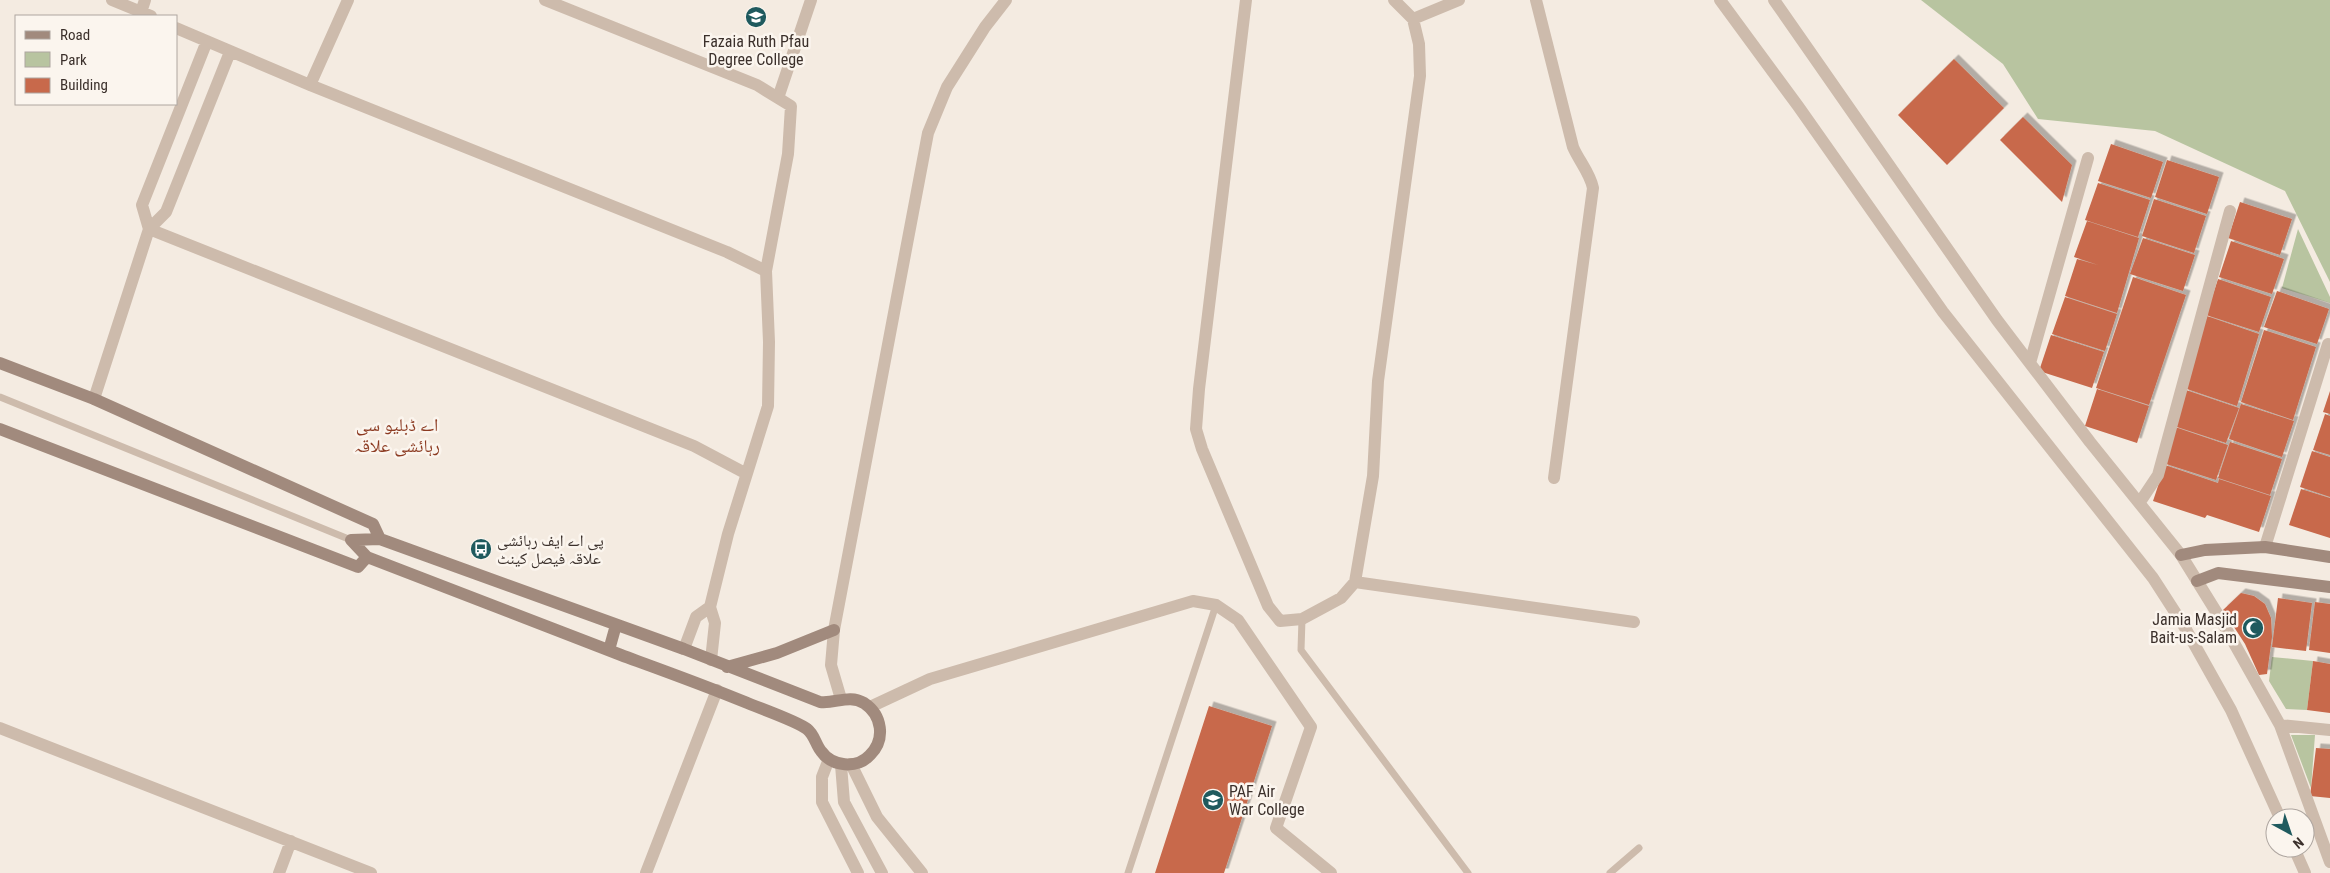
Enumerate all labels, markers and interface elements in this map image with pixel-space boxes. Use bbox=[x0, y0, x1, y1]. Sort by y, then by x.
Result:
school or university icon: Fazaia Ruth Pfau Degree College bbox=[744, 5, 768, 29]
legend bbox=[15, 15, 178, 105]
text: Road bbox=[60, 26, 90, 44]
place label: Fazaia Ruth Pfau Degree College bbox=[703, 32, 809, 69]
text: Park bbox=[60, 51, 87, 69]
text: Building bbox=[60, 76, 108, 94]
district label: اے ڈبلیو سی رہائشی علاقہ bbox=[354, 414, 440, 457]
place label: پی اے ایف رہائشی علاقہ فیصل کینٹ bbox=[497, 531, 604, 569]
bus stop icon: پی اے ایف رہائشی علاقہ فیصل کینٹ bbox=[469, 537, 493, 561]
place label: Jamia Masjid Bait-us-Salam bbox=[2150, 610, 2237, 647]
mosque icon: Jamia Masjid Bait-us-Salam bbox=[2241, 616, 2265, 640]
place label: PAF Air War College bbox=[1229, 782, 1304, 819]
school or university icon: PAF Air War College bbox=[1201, 788, 1225, 812]
north arrow bbox=[2265, 808, 2315, 858]
text: N bbox=[2290, 834, 2307, 852]

